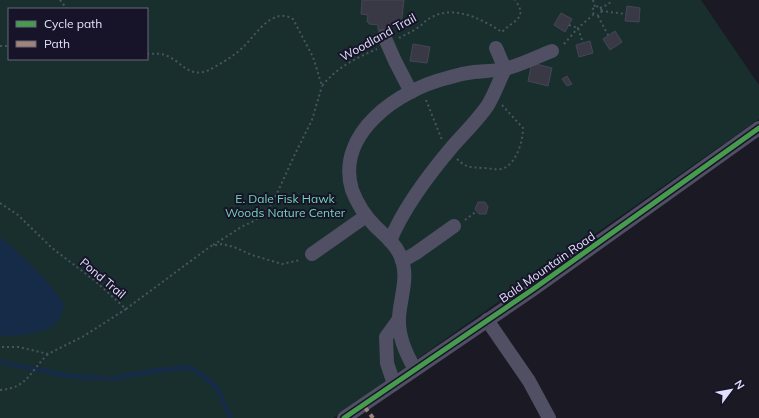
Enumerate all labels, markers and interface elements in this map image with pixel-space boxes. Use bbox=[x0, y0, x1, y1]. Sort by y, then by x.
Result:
legend bbox=[8, 8, 148, 60]
street label: Woodland Trail bbox=[337, 10, 419, 64]
text: Cycle path bbox=[44, 16, 102, 31]
text: Path bbox=[44, 36, 70, 51]
park label: E. Dale Fisk Hawk Woods Nature Center bbox=[225, 191, 346, 220]
street label: Bald Mountain Road bbox=[496, 228, 598, 306]
street label: Pond Trail bbox=[77, 254, 129, 302]
north arrow bbox=[711, 370, 751, 410]
text: N bbox=[731, 377, 748, 392]

